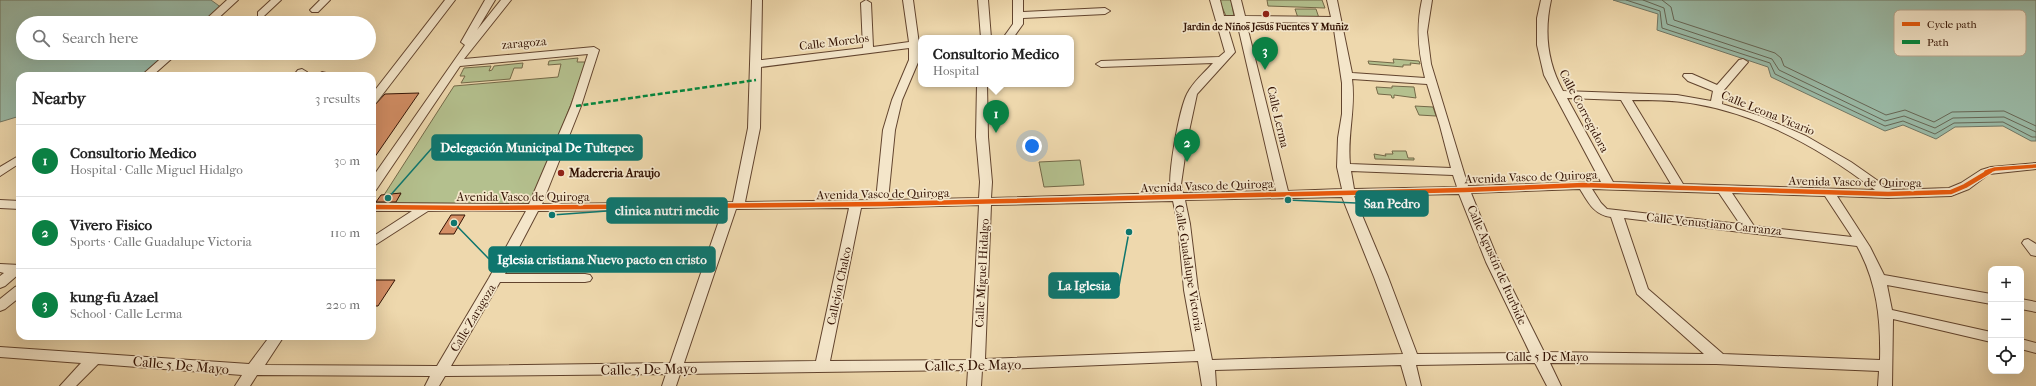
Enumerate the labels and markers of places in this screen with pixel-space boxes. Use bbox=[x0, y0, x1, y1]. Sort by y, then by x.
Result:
marker: Jardin de Niños Jesús Fuentes Y Muñiz bbox=[1261, 9, 1271, 19]
place label: Jardin de Niños Jesús Fuentes Y Muñiz bbox=[1183, 21, 1349, 33]
pin: 3 bbox=[1252, 37, 1278, 70]
pin: 1 bbox=[983, 100, 1009, 133]
pin: 2 bbox=[1174, 129, 1200, 162]
callout: Delegación Municipal De Tultepec bbox=[432, 135, 642, 160]
place label: Madereria Araujo bbox=[568, 166, 660, 180]
marker: Madereria Araujo bbox=[556, 168, 566, 178]
callout: San Pedro bbox=[1356, 191, 1428, 216]
callout: clinica nutri medic bbox=[607, 198, 727, 223]
callout: Iglesia cristiana Nuevo pacto en cristo bbox=[489, 247, 715, 272]
callout: La Iglesia bbox=[1049, 273, 1119, 298]

